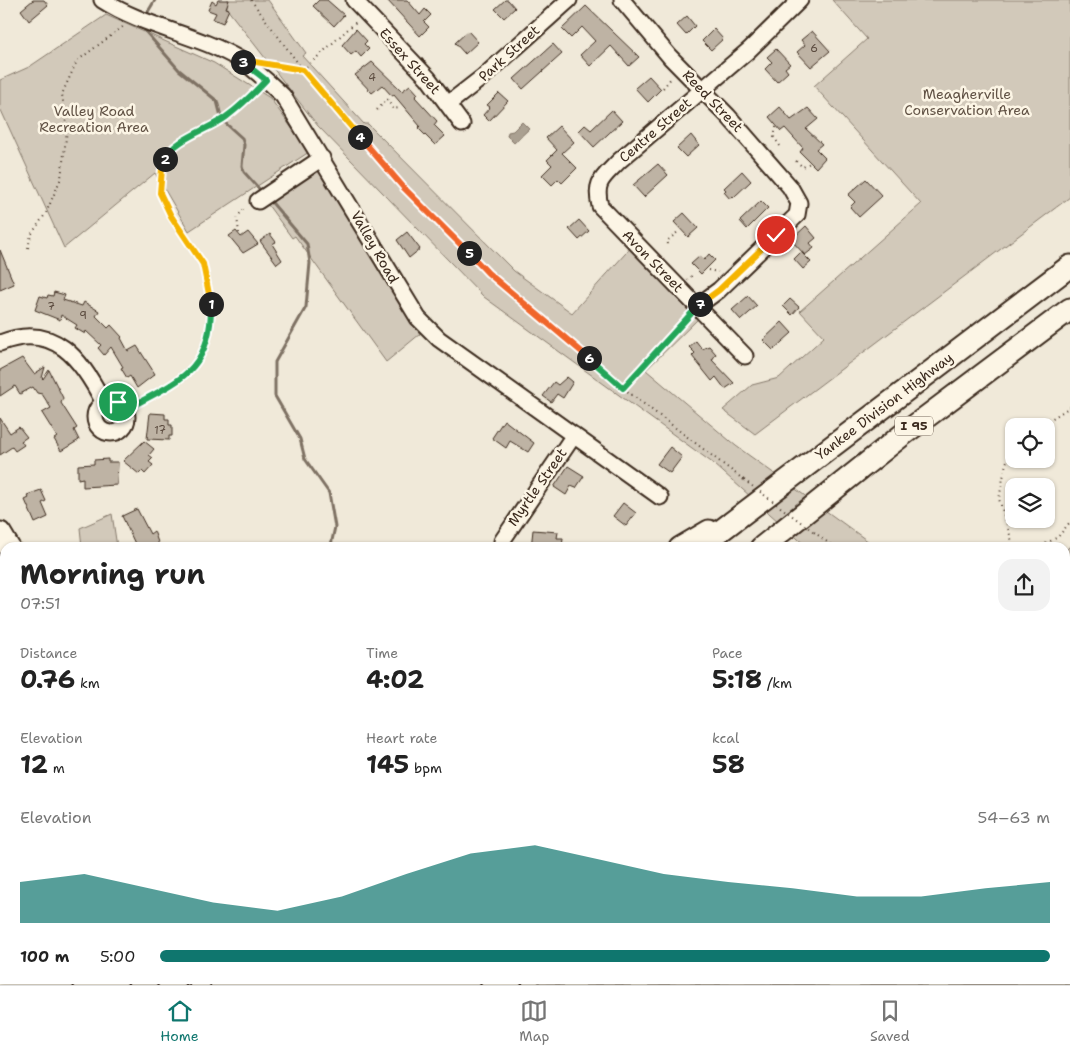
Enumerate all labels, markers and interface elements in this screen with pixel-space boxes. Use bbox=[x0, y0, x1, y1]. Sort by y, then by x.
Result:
street label: Park Street bbox=[475, 21, 543, 85]
street label: Essex Street bbox=[376, 24, 444, 98]
house number: 6 bbox=[810, 41, 818, 56]
pin: 3 bbox=[230, 50, 256, 74]
text: 3 bbox=[239, 53, 248, 71]
street label: Reed Street bbox=[679, 66, 747, 136]
house number: 4 bbox=[368, 70, 376, 85]
park label: Meagherville Conservation Area bbox=[904, 85, 1030, 119]
street label: Centre Street bbox=[615, 94, 695, 166]
park label: Valley Road Recreation Area bbox=[39, 102, 149, 136]
pin: 4 bbox=[348, 124, 372, 150]
text: 4 bbox=[356, 128, 365, 146]
pin: 2 bbox=[152, 146, 178, 172]
text: 2 bbox=[161, 150, 170, 168]
street label: Valley Road bbox=[347, 207, 403, 287]
pin bbox=[755, 214, 797, 256]
icon: check bbox=[762, 221, 790, 249]
street label: Avon Street bbox=[619, 226, 687, 296]
pin: 5 bbox=[456, 240, 482, 266]
text: 5 bbox=[465, 244, 474, 262]
pin: 1 bbox=[198, 292, 224, 316]
pin: 7 bbox=[688, 292, 712, 316]
text: 1 bbox=[208, 295, 215, 313]
text: 7 bbox=[696, 295, 705, 313]
house number: 7 bbox=[47, 299, 55, 314]
house number: 9 bbox=[79, 308, 87, 323]
pin: 6 bbox=[576, 346, 602, 370]
street label: Yankee Division Highway bbox=[812, 348, 956, 464]
text: 6 bbox=[585, 349, 594, 367]
pin bbox=[97, 381, 139, 423]
icon: arrive bbox=[104, 388, 132, 416]
road number: I 95 bbox=[895, 416, 933, 436]
map controls bbox=[1005, 418, 1055, 528]
button: locate bbox=[1005, 418, 1055, 468]
house number: 17 bbox=[154, 423, 166, 438]
street label: Myrtle Street bbox=[503, 444, 571, 530]
button: layers bbox=[1005, 478, 1055, 528]
text: Morning run bbox=[20, 555, 205, 593]
button: share bbox=[998, 559, 1050, 611]
text: 07:51 bbox=[20, 593, 61, 614]
text: Distance bbox=[20, 644, 77, 662]
text: Time bbox=[366, 644, 398, 662]
text: Pace bbox=[712, 644, 743, 662]
text: 0.76 bbox=[20, 662, 75, 696]
text: 4:02 bbox=[366, 662, 424, 696]
text: 5:18 bbox=[712, 662, 762, 696]
text: km bbox=[75, 674, 100, 692]
text: /km bbox=[762, 674, 792, 692]
text: Elevation bbox=[20, 729, 83, 747]
text: Heart rate bbox=[366, 729, 437, 747]
text: kcal bbox=[712, 729, 739, 747]
text: 12 bbox=[20, 747, 48, 781]
text: 145 bbox=[366, 747, 409, 781]
text: 58 bbox=[712, 747, 745, 781]
text: m bbox=[48, 759, 65, 777]
text: bpm bbox=[409, 759, 442, 777]
text: Elevation bbox=[20, 807, 92, 828]
text: 54–63 m bbox=[978, 807, 1050, 828]
text: 100 m bbox=[20, 946, 69, 967]
text: 5:00 bbox=[100, 946, 135, 967]
tab: Home bbox=[160, 997, 199, 1045]
tab: Map bbox=[519, 997, 549, 1045]
tab: Saved bbox=[870, 997, 910, 1045]

